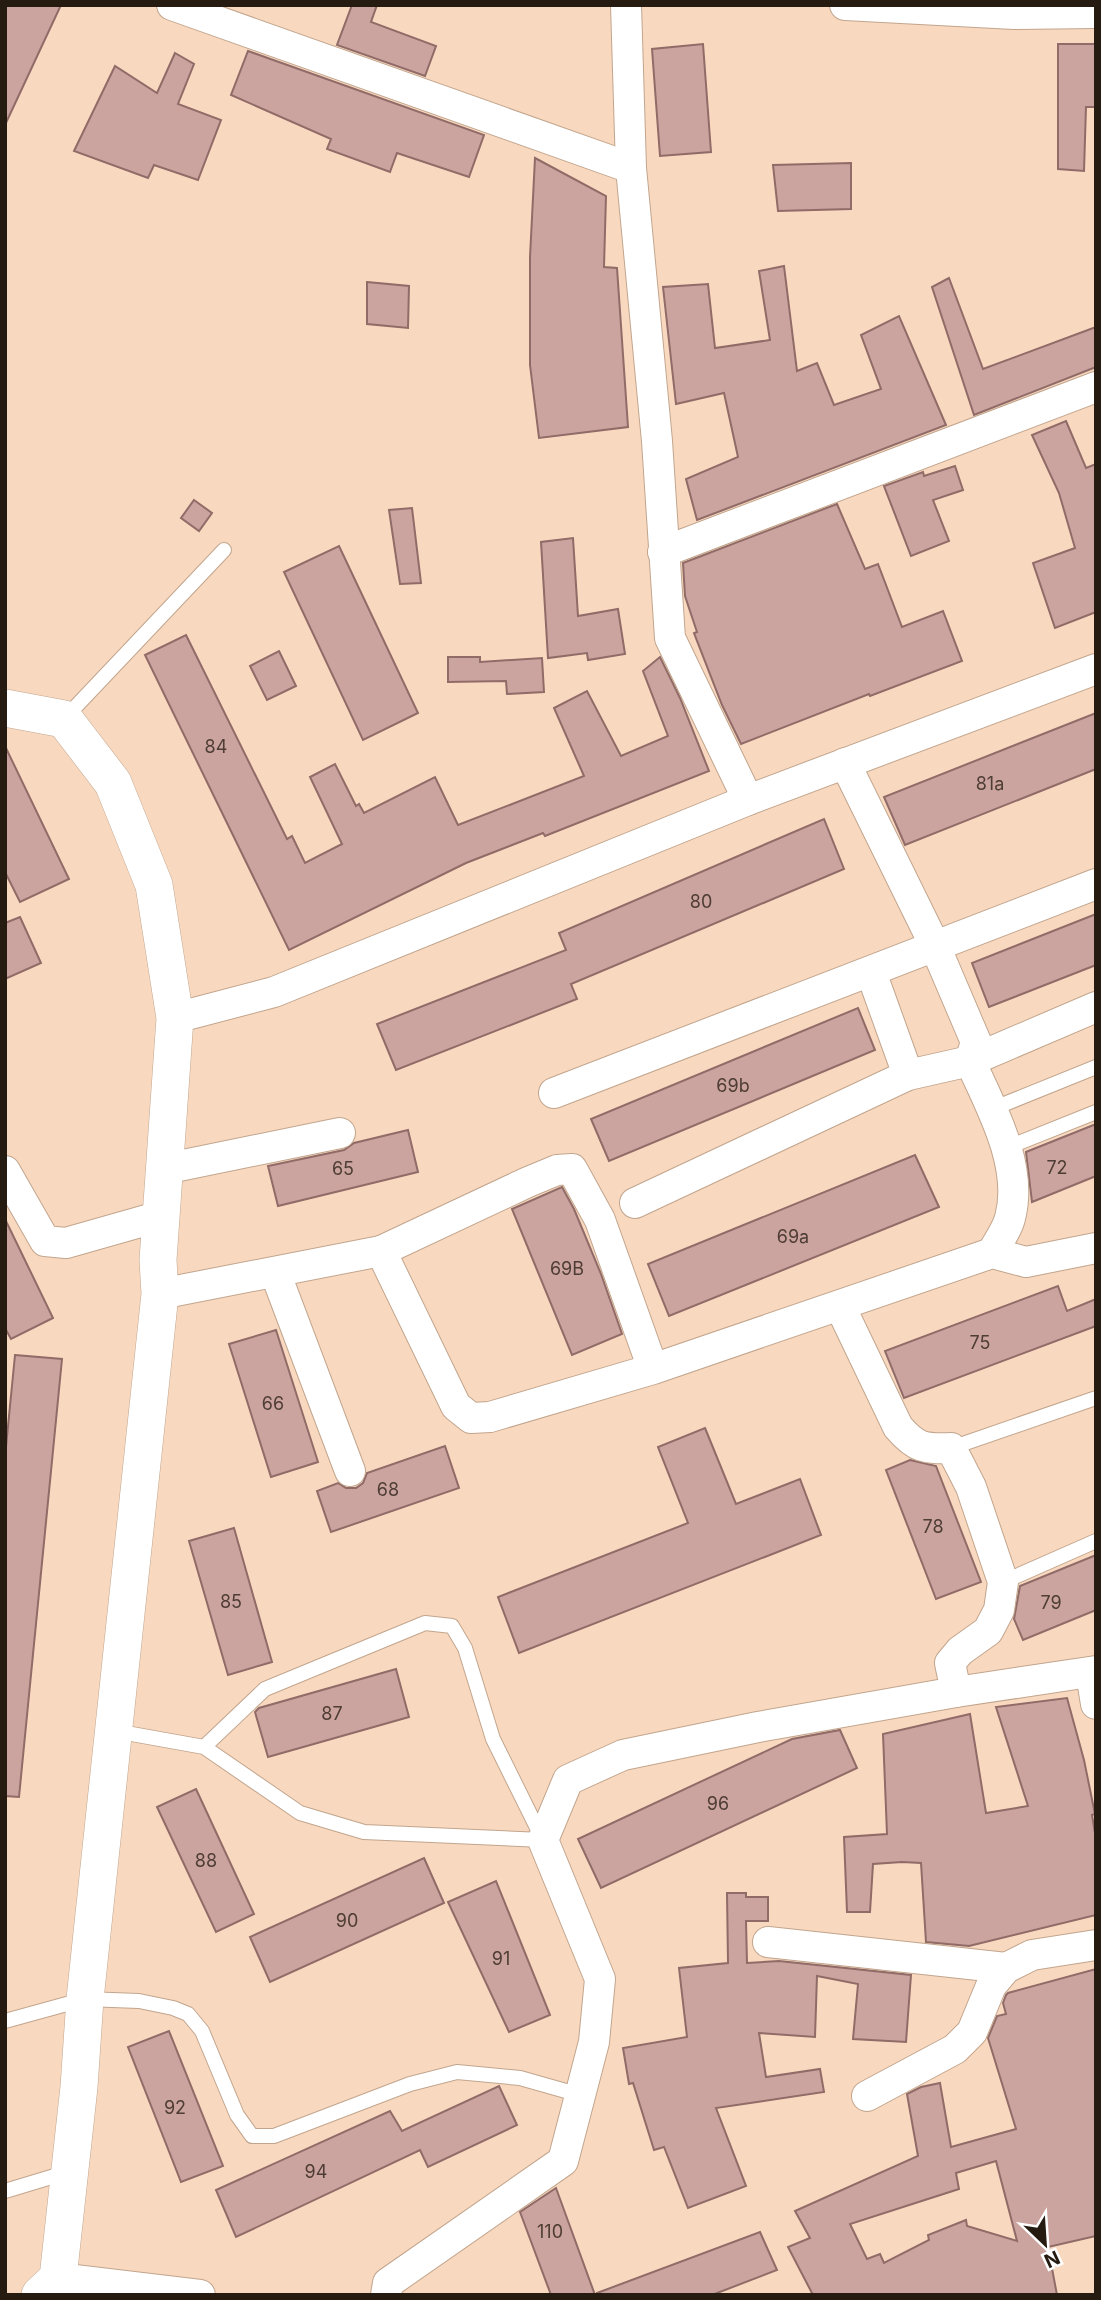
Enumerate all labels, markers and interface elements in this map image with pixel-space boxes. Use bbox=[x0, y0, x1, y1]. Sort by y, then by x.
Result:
house number: 84 bbox=[205, 736, 227, 757]
house number: 81a bbox=[976, 773, 1004, 794]
house number: 80 bbox=[690, 891, 712, 912]
house number: 69b bbox=[716, 1075, 750, 1096]
house number: 72 bbox=[1046, 1157, 1068, 1178]
house number: 65 bbox=[332, 1158, 354, 1179]
house number: 69a bbox=[777, 1226, 809, 1247]
house number: 69В bbox=[550, 1258, 584, 1279]
house number: 75 bbox=[970, 1332, 990, 1353]
house number: 66 bbox=[262, 1393, 284, 1414]
house number: 68 bbox=[377, 1479, 399, 1500]
house number: 78 bbox=[922, 1516, 944, 1537]
house number: 85 bbox=[220, 1591, 242, 1612]
house number: 79 bbox=[1040, 1592, 1062, 1613]
house number: 87 bbox=[321, 1703, 343, 1724]
house number: 96 bbox=[707, 1793, 729, 1814]
house number: 88 bbox=[195, 1850, 217, 1871]
house number: 90 bbox=[336, 1910, 358, 1931]
house number: 91 bbox=[492, 1948, 510, 1969]
house number: 92 bbox=[164, 2097, 186, 2118]
house number: 94 bbox=[305, 2161, 327, 2182]
north arrow bbox=[1010, 2209, 1080, 2279]
house number: 110 bbox=[537, 2221, 563, 2242]
text: N bbox=[1041, 2245, 1063, 2272]

